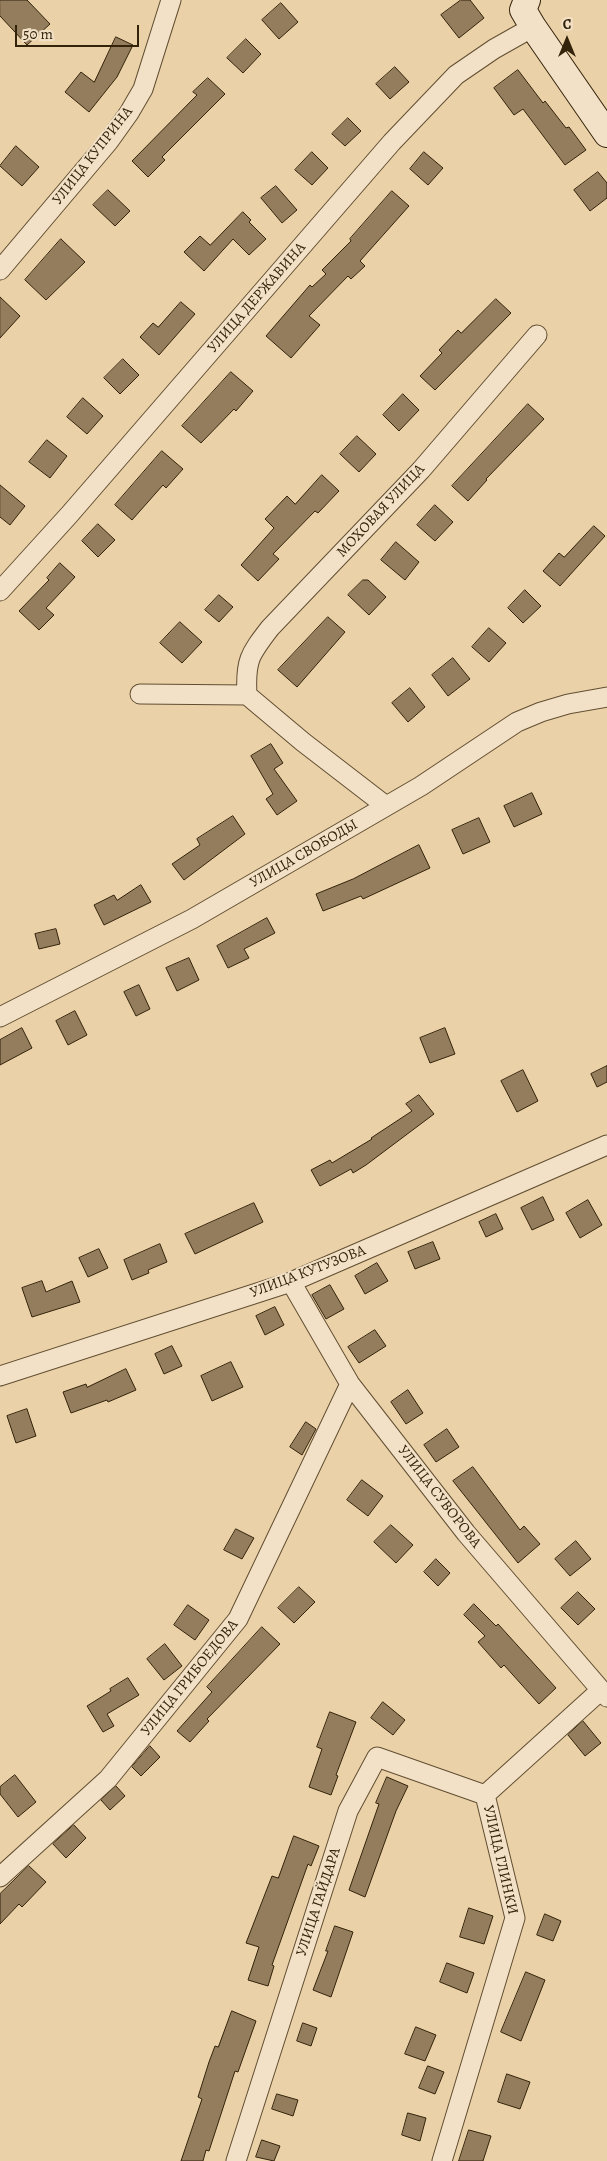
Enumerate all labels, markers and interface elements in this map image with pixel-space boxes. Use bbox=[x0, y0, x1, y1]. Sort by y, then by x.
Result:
scale bar bbox=[18, 15, 141, 47]
north arrow bbox=[542, 15, 592, 65]
text: С bbox=[563, 15, 571, 34]
text: 50 m bbox=[23, 24, 53, 44]
street label: УЛИЦА КУПРИНА bbox=[49, 103, 137, 209]
street label: УЛИЦА ДЕРЖАВИНА bbox=[204, 239, 310, 357]
street label: МОХОВАЯ УЛИЦА bbox=[333, 461, 429, 561]
street label: УЛИЦА СВОБОДЫ bbox=[247, 816, 361, 892]
street label: УЛИЦА КУТУЗОВА bbox=[248, 1242, 368, 1302]
street label: УЛИЦА СУВОРОВА bbox=[393, 1442, 485, 1552]
street label: УЛИЦА ГРИБОЕДОВА bbox=[138, 1616, 242, 1740]
street label: УЛИЦА ГЛИНКИ bbox=[479, 1804, 521, 1916]
street label: УЛИЦА ГАЙДАРА bbox=[293, 1845, 345, 1959]

